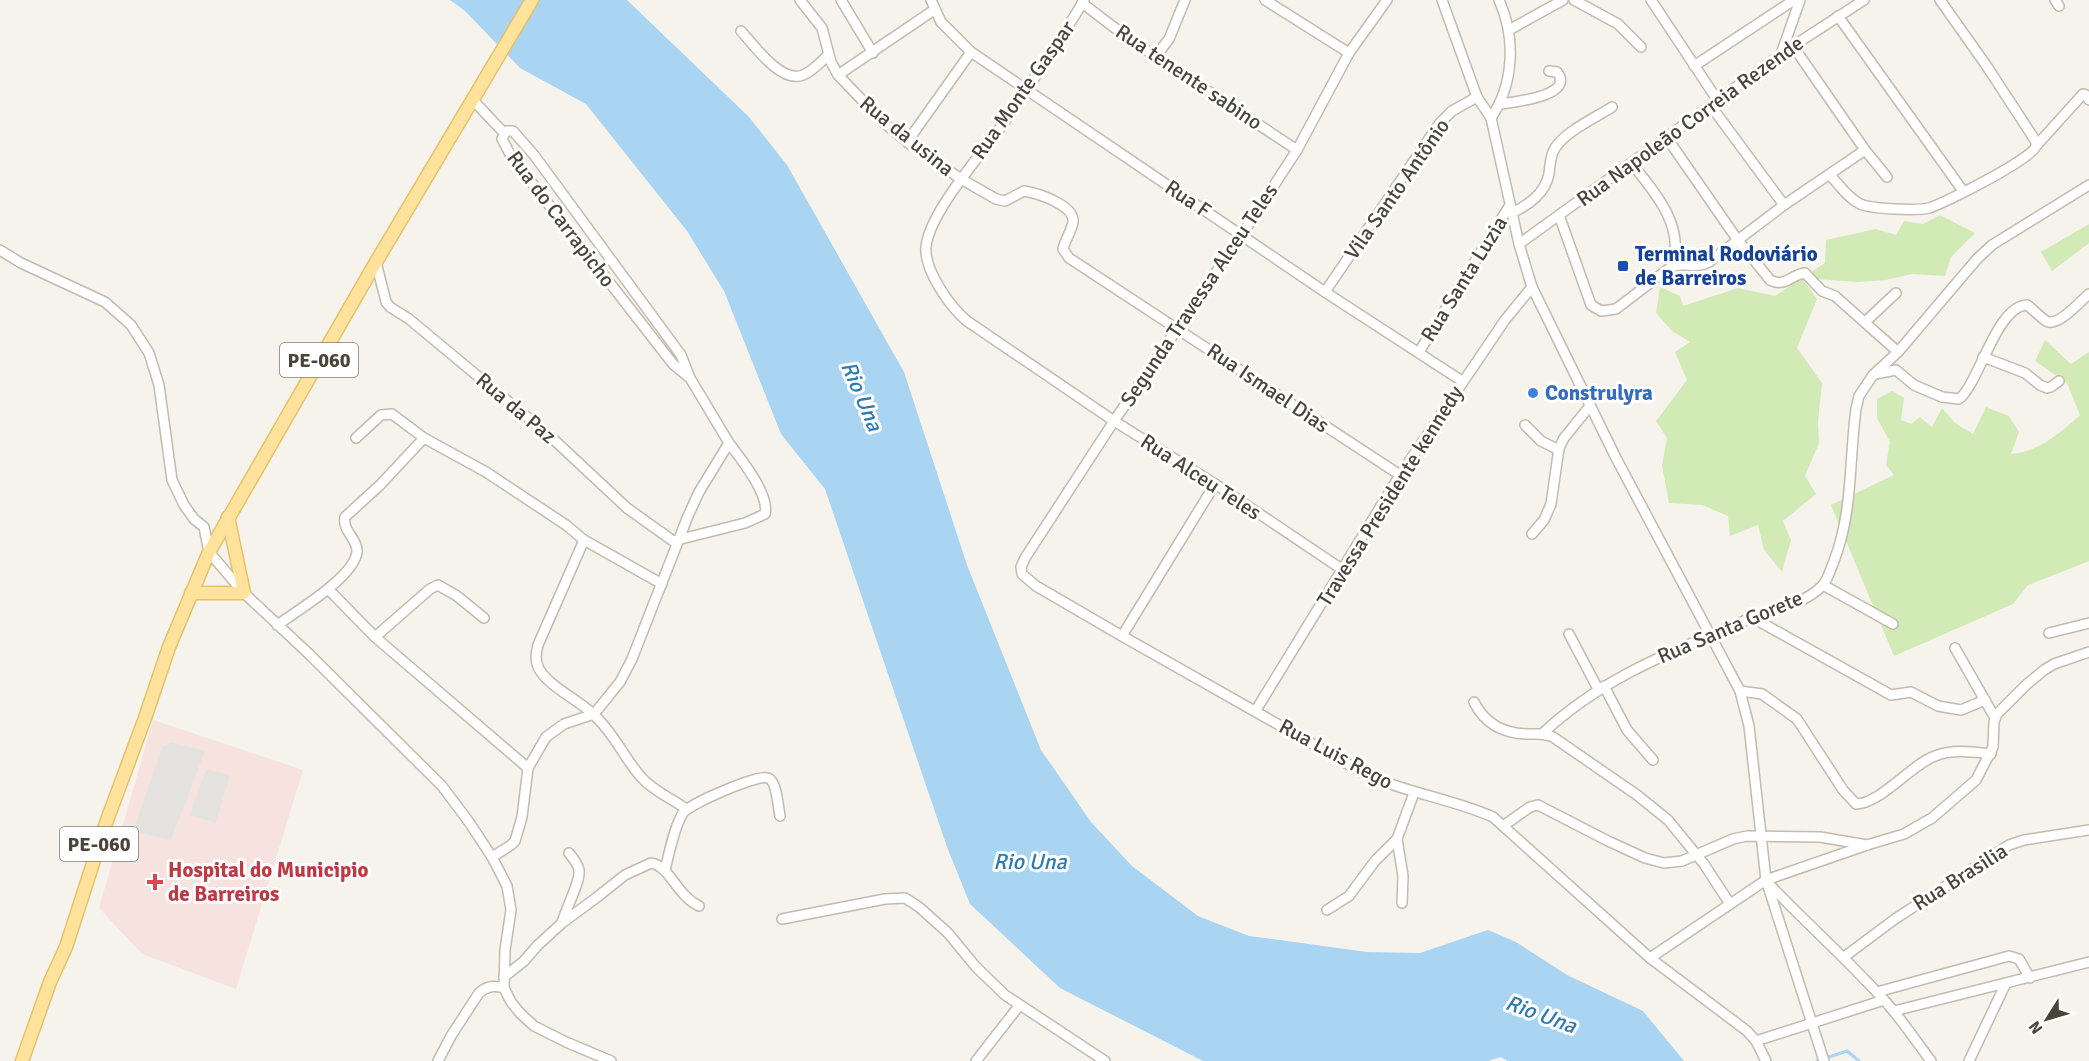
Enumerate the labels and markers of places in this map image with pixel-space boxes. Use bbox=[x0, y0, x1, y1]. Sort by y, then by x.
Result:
place label: Terminal Rodoviário de Barreiros bbox=[1635, 241, 1818, 291]
marker: Terminal Rodoviário de Barreiros bbox=[1616, 259, 1630, 273]
place label: Construlyra bbox=[1545, 380, 1653, 406]
marker: Construlyra bbox=[1526, 386, 1540, 400]
place label: Hospital do Municipio de Barreiros bbox=[168, 857, 369, 907]
marker: Hospital do Municipio de Barreiros bbox=[146, 873, 164, 891]

